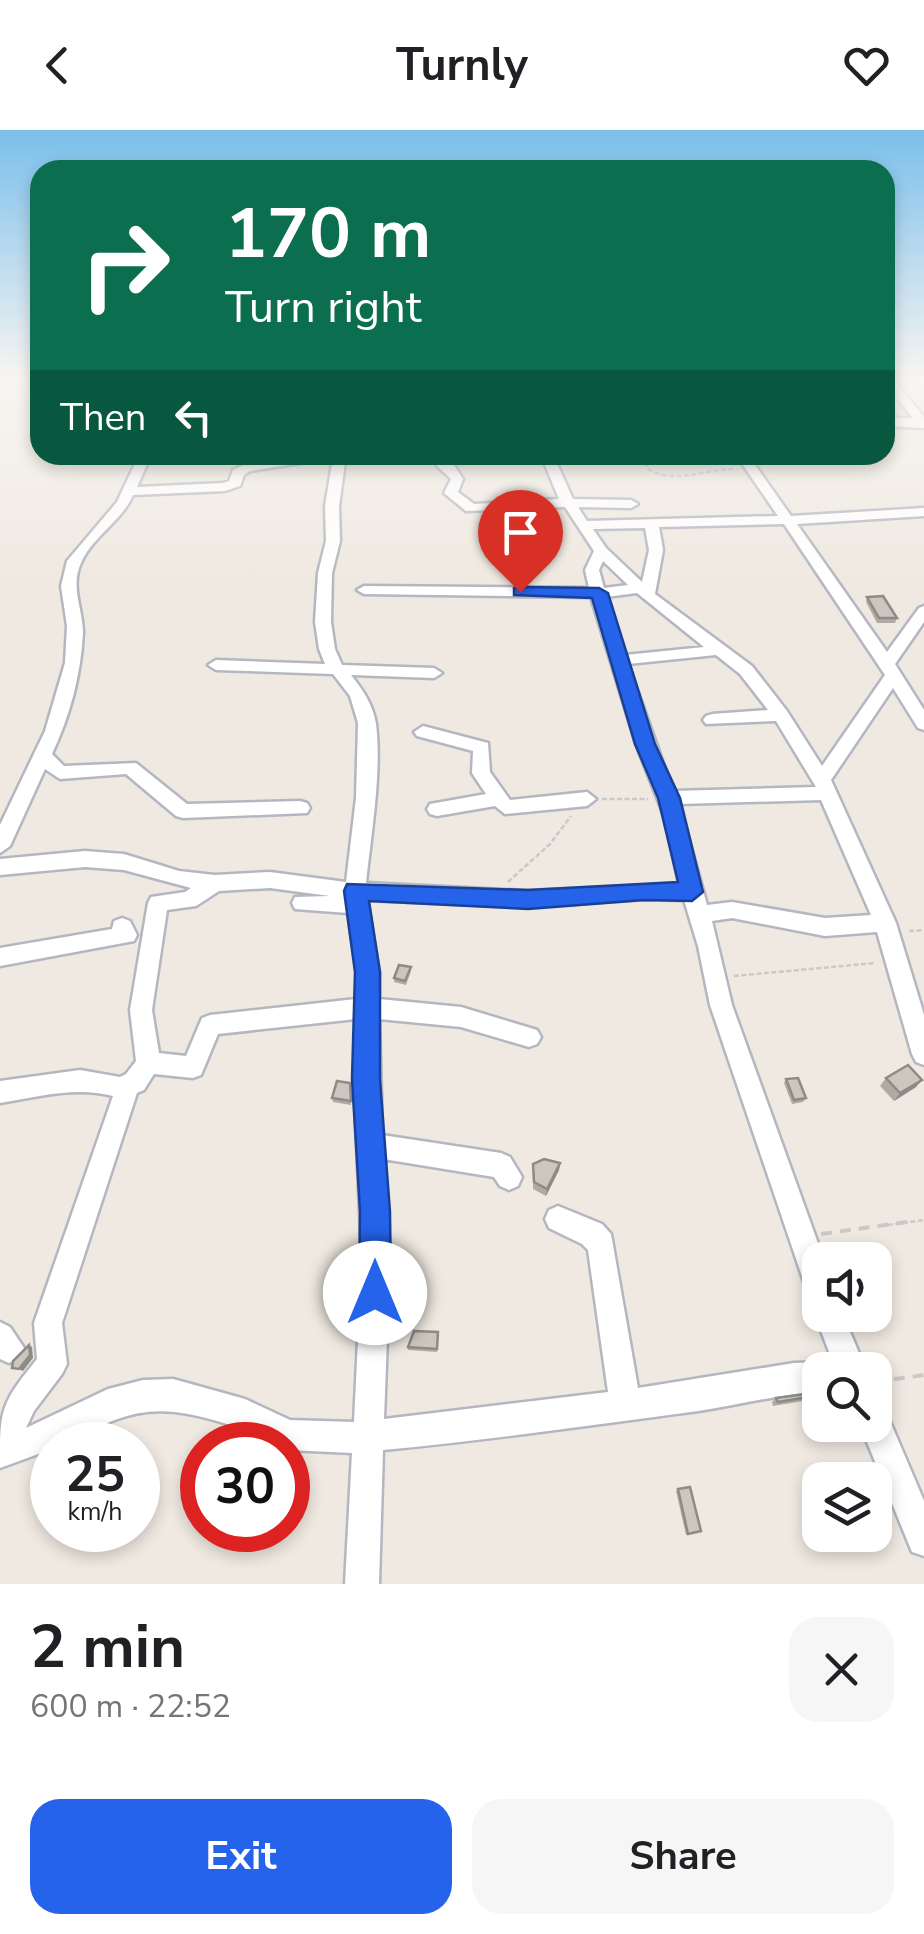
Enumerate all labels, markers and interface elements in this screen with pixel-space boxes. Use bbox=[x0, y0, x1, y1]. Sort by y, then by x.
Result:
text: Turnly bbox=[396, 35, 528, 96]
icon: back bbox=[30, 38, 85, 93]
icon: heart bbox=[839, 38, 894, 93]
text: 170 m bbox=[225, 186, 431, 282]
icon: right bbox=[60, 200, 190, 330]
text: Turn right bbox=[225, 277, 422, 338]
icon: left bbox=[166, 390, 221, 445]
text: Then bbox=[60, 392, 146, 443]
pin bbox=[478, 490, 563, 593]
icon: arrive bbox=[493, 505, 548, 560]
position arrow bbox=[323, 1241, 427, 1345]
map controls bbox=[802, 1242, 892, 1552]
button: sound bbox=[802, 1242, 892, 1332]
button: search bbox=[802, 1352, 892, 1442]
speed limit sign: 30 bbox=[180, 1422, 310, 1552]
text: 25 bbox=[65, 1440, 125, 1509]
button: layers bbox=[802, 1462, 892, 1552]
text: km/h bbox=[67, 1495, 123, 1529]
text: 2 min bbox=[30, 1606, 185, 1688]
button: close bbox=[789, 1617, 894, 1722]
text: 600 m · 22:52 bbox=[30, 1685, 231, 1728]
button: Exit bbox=[30, 1799, 452, 1914]
button: Share bbox=[472, 1799, 894, 1914]

